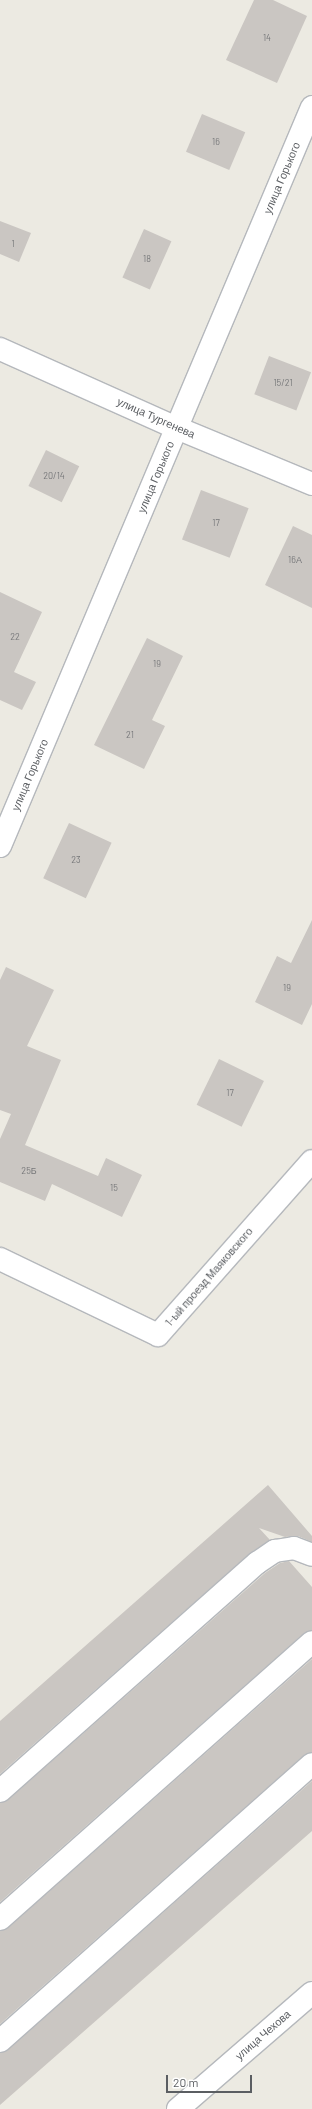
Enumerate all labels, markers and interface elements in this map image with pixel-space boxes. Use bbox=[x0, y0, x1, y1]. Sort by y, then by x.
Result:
house number: 14 bbox=[263, 33, 271, 43]
house number: 16 bbox=[212, 137, 220, 147]
street label: улица Горького bbox=[261, 140, 303, 216]
house number: 1 bbox=[11, 239, 15, 249]
house number: 18 bbox=[143, 254, 151, 264]
house number: 15/21 bbox=[273, 378, 293, 388]
street label: улица Тургенева bbox=[115, 395, 197, 441]
street label: улица Горького bbox=[135, 439, 177, 515]
house number: 20/14 bbox=[43, 471, 65, 481]
house number: 17 bbox=[212, 518, 220, 528]
house number: 16А bbox=[288, 555, 302, 565]
house number: 22 bbox=[10, 632, 20, 642]
house number: 19 bbox=[153, 659, 161, 669]
house number: 21 bbox=[126, 730, 134, 740]
street label: улица Горького bbox=[9, 737, 51, 813]
house number: 23 bbox=[71, 855, 81, 865]
house number: 19 bbox=[283, 983, 291, 993]
house number: 17 bbox=[226, 1088, 234, 1098]
house number: 25Б bbox=[21, 1166, 37, 1176]
house number: 15 bbox=[110, 1183, 118, 1193]
street label: 1-ый проезд Маяковского bbox=[163, 1225, 255, 1329]
street label: улица Чехова bbox=[233, 2007, 293, 2063]
scale bar bbox=[168, 2067, 254, 2093]
text: 20 m bbox=[173, 2075, 199, 2089]

